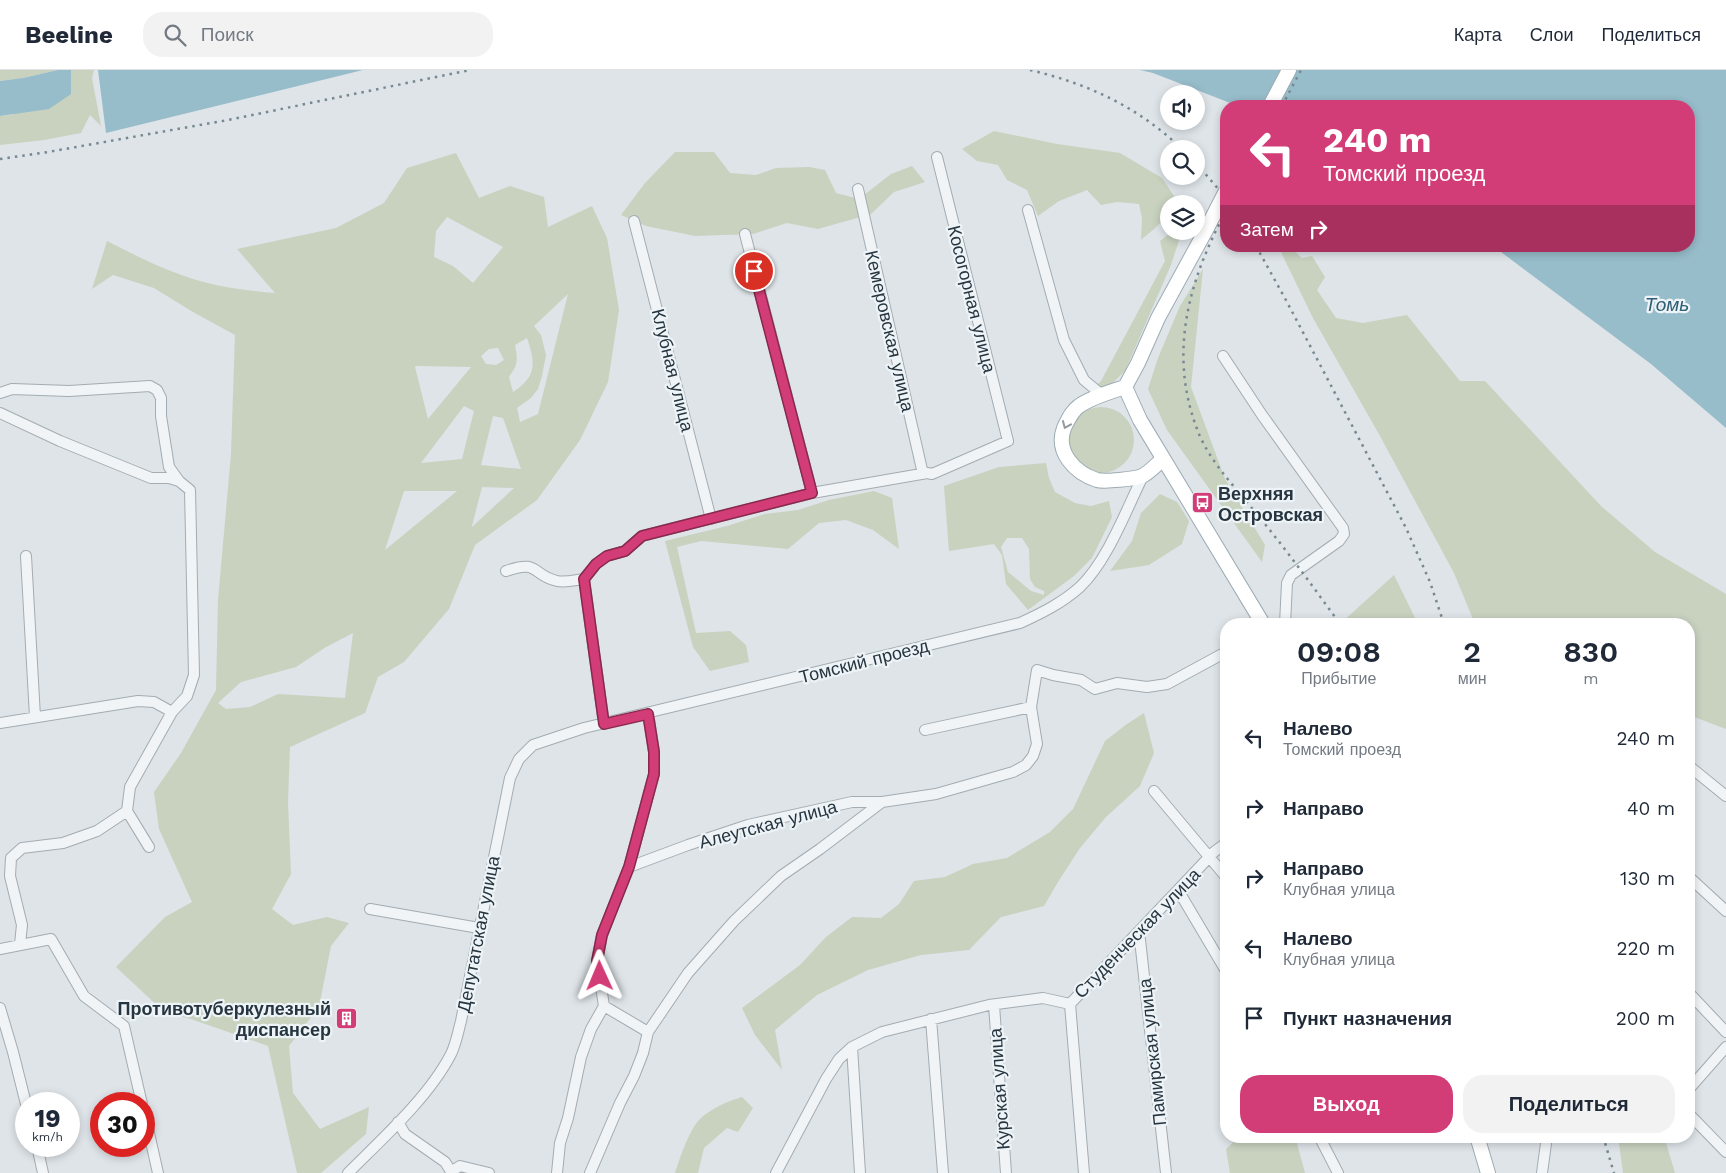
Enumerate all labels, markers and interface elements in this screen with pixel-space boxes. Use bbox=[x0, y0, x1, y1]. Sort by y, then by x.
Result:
search box bbox=[143, 12, 493, 57]
text: Beeline bbox=[25, 21, 113, 49]
icon: search bbox=[161, 21, 189, 49]
text: Поиск bbox=[201, 23, 253, 46]
text: Карта bbox=[1454, 24, 1502, 45]
text: Слои bbox=[1530, 24, 1574, 45]
text: Поделиться bbox=[1602, 24, 1701, 45]
map controls bbox=[1160, 85, 1205, 240]
button: sound bbox=[1160, 85, 1205, 130]
text: 240 m bbox=[1323, 119, 1432, 161]
icon: left bbox=[1240, 120, 1305, 185]
button: search bbox=[1160, 140, 1205, 185]
text: Томский проезд bbox=[1323, 161, 1485, 186]
button: layers bbox=[1160, 195, 1205, 240]
icon: right bbox=[1304, 215, 1332, 243]
text: Затем bbox=[1240, 218, 1294, 241]
street label: Косогорная улица bbox=[944, 223, 1001, 376]
street label: Кемеровская улица bbox=[861, 248, 919, 415]
pin bbox=[733, 250, 775, 292]
icon: arrive bbox=[740, 257, 768, 285]
water label: Томь bbox=[1645, 293, 1689, 316]
street label: Клубная улица bbox=[648, 306, 699, 435]
one-way arrow bbox=[1062, 420, 1072, 429]
place label: Верхняя Островская bbox=[1218, 483, 1323, 525]
bus stop icon: Верхняя Островская bbox=[1190, 491, 1214, 515]
text: 09:08 bbox=[1297, 634, 1381, 669]
text: 2 bbox=[1463, 634, 1481, 669]
text: 830 bbox=[1563, 634, 1618, 669]
street label: Томский проезд bbox=[797, 635, 931, 687]
text: Прибытие bbox=[1301, 669, 1376, 688]
text: мин bbox=[1458, 669, 1487, 688]
text: m bbox=[1583, 669, 1598, 688]
text: Налево bbox=[1283, 717, 1353, 740]
icon: left bbox=[1240, 724, 1268, 752]
text: 240 m bbox=[1616, 727, 1675, 750]
text: Томский проезд bbox=[1283, 740, 1401, 759]
icon: right bbox=[1240, 794, 1268, 822]
street label: Алеутская улица bbox=[697, 795, 840, 853]
text: Направо bbox=[1283, 797, 1364, 820]
text: 40 m bbox=[1627, 797, 1675, 820]
street label: Депутатская улица bbox=[452, 853, 504, 1014]
text: Направо bbox=[1283, 857, 1364, 880]
street label: Студенческая улица bbox=[1070, 863, 1205, 1002]
icon: right bbox=[1240, 864, 1268, 892]
text: 130 m bbox=[1620, 867, 1675, 890]
text: Клубная улица bbox=[1283, 880, 1395, 899]
text: Налево bbox=[1283, 927, 1353, 950]
icon: left bbox=[1240, 934, 1268, 962]
text: 220 m bbox=[1616, 937, 1675, 960]
position arrow bbox=[573, 949, 625, 1001]
text: Клубная улица bbox=[1283, 950, 1395, 969]
street label: Памирская улица bbox=[1134, 976, 1170, 1127]
place label: Противотуберкулезный диспансер bbox=[118, 998, 331, 1040]
icon: arrive bbox=[1240, 1004, 1268, 1032]
building icon: Противотуберкулезный диспансер bbox=[335, 1006, 359, 1030]
text: Пункт назначения bbox=[1283, 1007, 1452, 1030]
text: 200 m bbox=[1616, 1007, 1675, 1030]
street label: Курская улица bbox=[984, 1026, 1014, 1151]
button: Выход bbox=[1240, 1075, 1453, 1133]
button: Поделиться bbox=[1463, 1075, 1675, 1133]
speed limit sign: 30 bbox=[90, 1092, 155, 1157]
text: 19 bbox=[34, 1104, 61, 1133]
text: km/h bbox=[32, 1130, 63, 1144]

